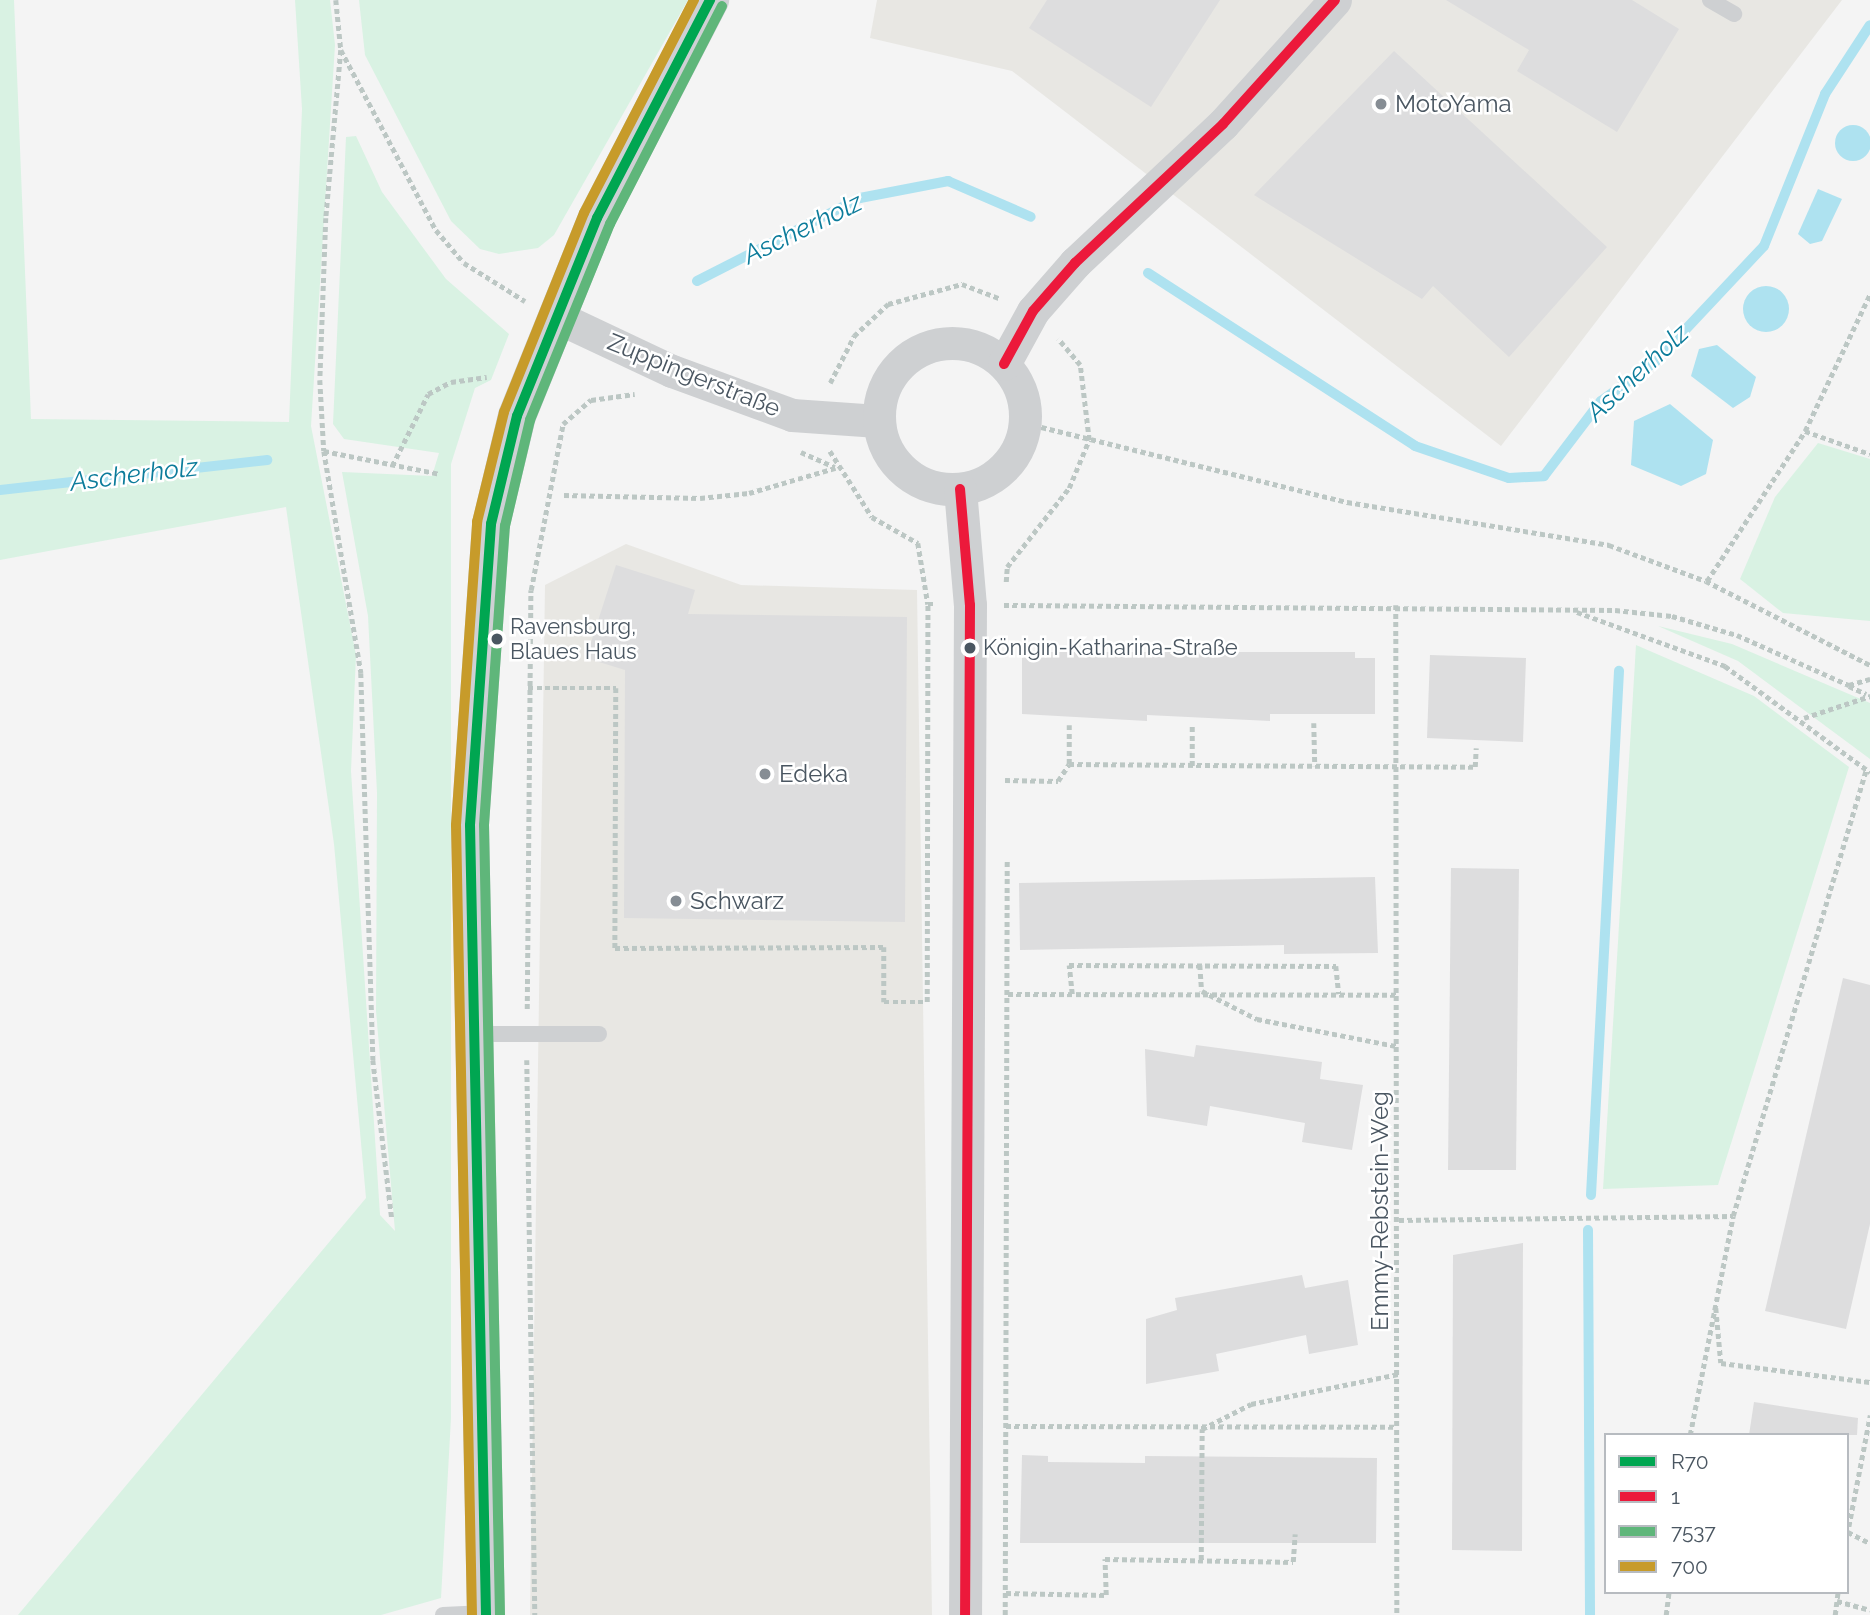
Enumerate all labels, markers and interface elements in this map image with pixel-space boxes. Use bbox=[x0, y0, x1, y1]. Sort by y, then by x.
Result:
place label: MotoYama bbox=[1395, 90, 1512, 118]
marker: MotoYama bbox=[1373, 96, 1389, 112]
water label: Ascherholz bbox=[738, 187, 868, 271]
water label: Ascherholz bbox=[1580, 318, 1696, 428]
street label: Zuppingerstraße bbox=[603, 327, 785, 423]
water label: Ascherholz bbox=[68, 452, 200, 498]
place label: Ravensburg, Blaues Haus bbox=[510, 613, 637, 664]
marker: Ravensburg, Blaues Haus bbox=[490, 632, 504, 646]
place label: Königin-Katharina-Straße bbox=[983, 635, 1238, 661]
marker: Königin-Katharina-Straße bbox=[963, 641, 977, 655]
place label: Edeka bbox=[779, 760, 848, 788]
marker: Edeka bbox=[757, 766, 773, 782]
place label: Schwarz bbox=[690, 887, 784, 915]
marker: Schwarz bbox=[668, 893, 684, 909]
street label: Emmy-Rebstein-Weg bbox=[1366, 1091, 1394, 1331]
legend bbox=[1604, 1433, 1849, 1594]
text: R70 bbox=[1671, 1449, 1709, 1474]
text: 1 bbox=[1671, 1484, 1680, 1509]
text: 7537 bbox=[1671, 1519, 1716, 1544]
text: 700 bbox=[1671, 1554, 1708, 1579]

